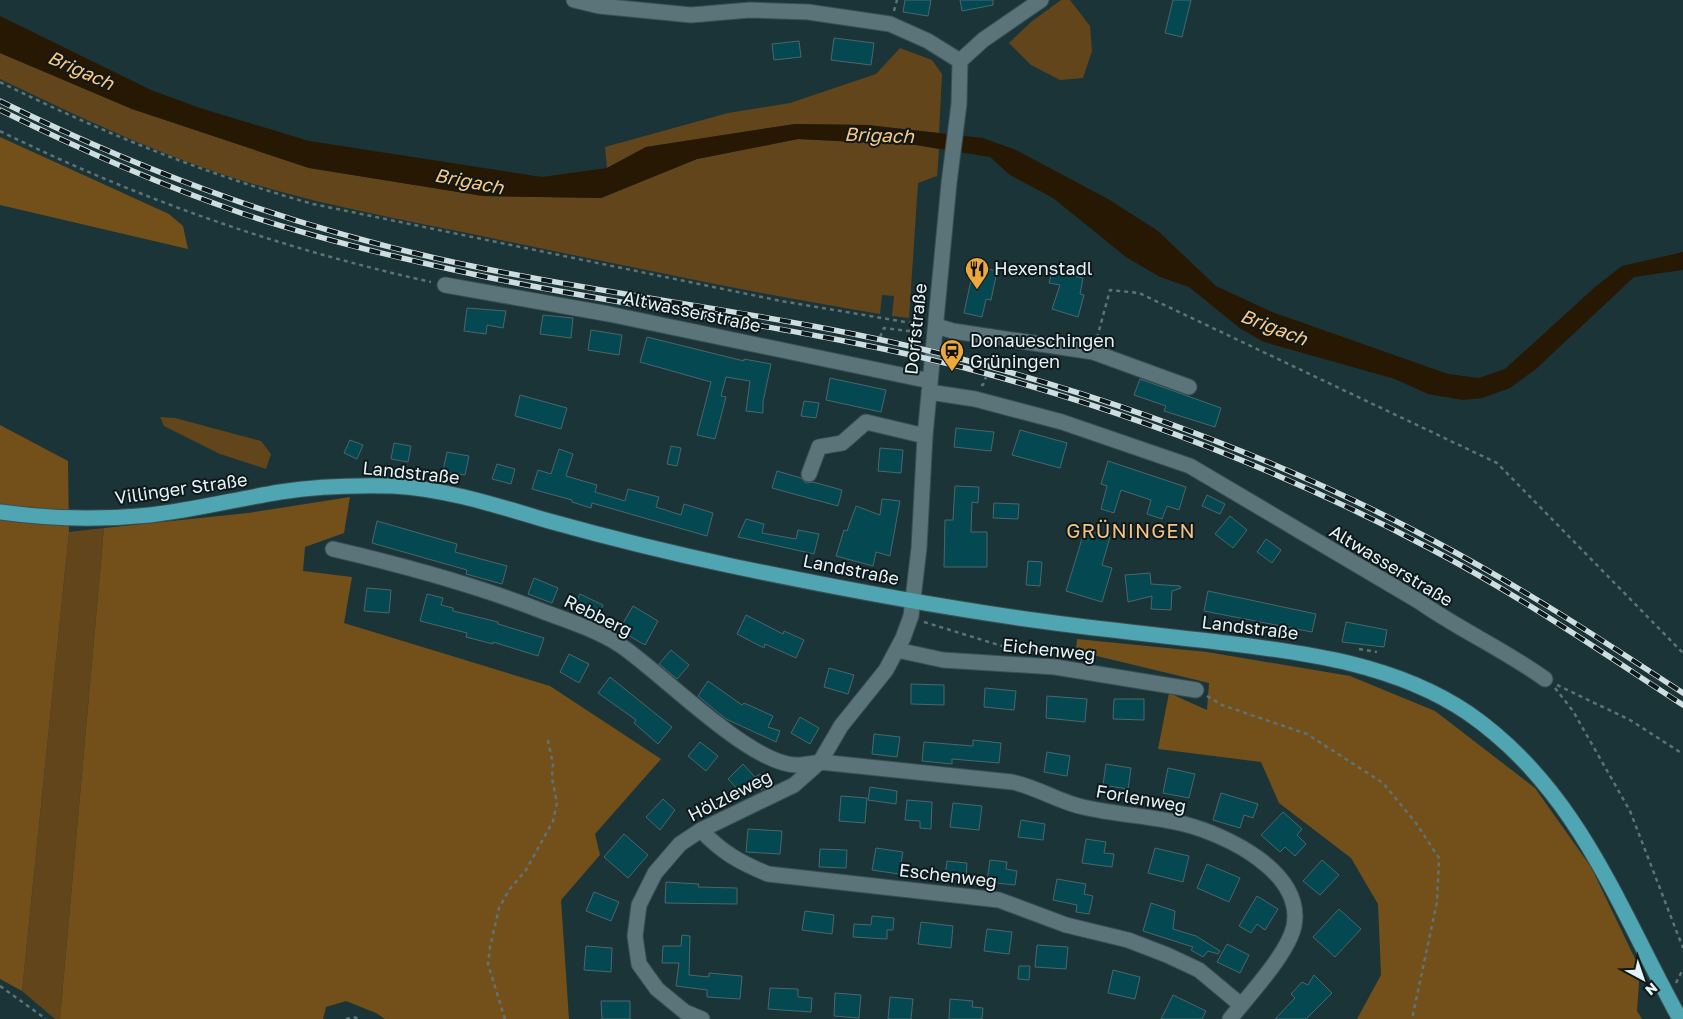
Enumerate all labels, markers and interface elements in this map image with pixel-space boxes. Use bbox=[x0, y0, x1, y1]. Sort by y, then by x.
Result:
water label: Brigach bbox=[45, 45, 119, 95]
water label: Brigach bbox=[844, 122, 916, 147]
water label: Brigach bbox=[433, 163, 507, 199]
restaurant icon: Hexenstadl bbox=[964, 256, 990, 290]
place label: Hexenstadl bbox=[994, 257, 1093, 279]
street label: Dorfstraße bbox=[899, 282, 931, 376]
street label: Altwasserstraße bbox=[621, 286, 763, 336]
water label: Brigach bbox=[1238, 303, 1312, 350]
place label: Donaueschingen Grüningen bbox=[970, 329, 1115, 372]
station icon: Donaueschingen Grüningen bbox=[939, 338, 965, 372]
street label: Landstraße bbox=[362, 456, 461, 488]
street label: Villinger Straße bbox=[113, 468, 249, 508]
district label: GRÜNINGEN bbox=[1066, 518, 1196, 542]
street label: Altwasserstraße bbox=[1326, 520, 1457, 611]
street label: Landstraße bbox=[801, 549, 901, 589]
street label: Rebberg bbox=[561, 589, 636, 641]
street label: Landstraße bbox=[1200, 610, 1300, 644]
street label: Eichenweg bbox=[1001, 633, 1097, 665]
street label: Hölzleweg bbox=[684, 765, 775, 826]
street label: Forlenweg bbox=[1094, 779, 1188, 817]
street label: Eschenweg bbox=[898, 858, 998, 892]
north arrow bbox=[1618, 954, 1668, 1004]
text: N bbox=[1642, 979, 1661, 999]

